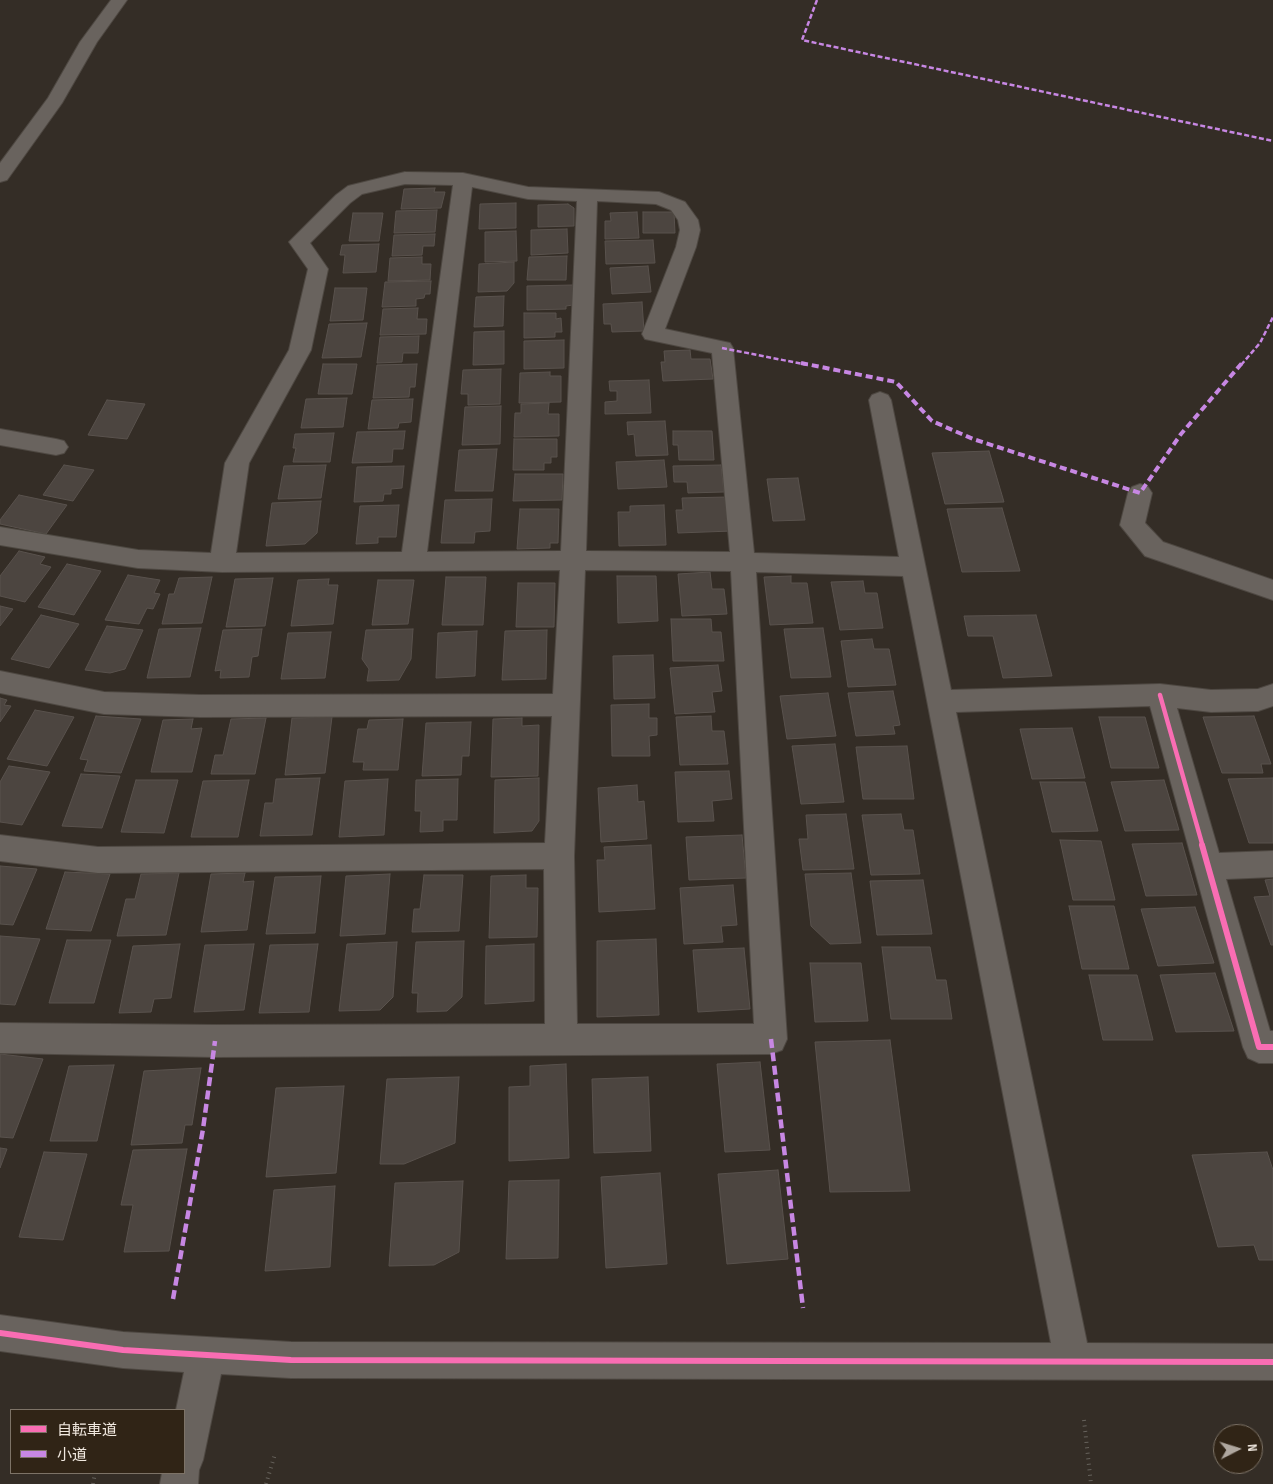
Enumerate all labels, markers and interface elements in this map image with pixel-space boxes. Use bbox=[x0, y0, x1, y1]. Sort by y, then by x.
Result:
legend bbox=[10, 1409, 185, 1474]
text: 自転車道 bbox=[57, 1421, 117, 1440]
north arrow bbox=[1213, 1424, 1263, 1474]
text: N bbox=[1244, 1443, 1261, 1452]
text: 小道 bbox=[57, 1446, 87, 1465]

